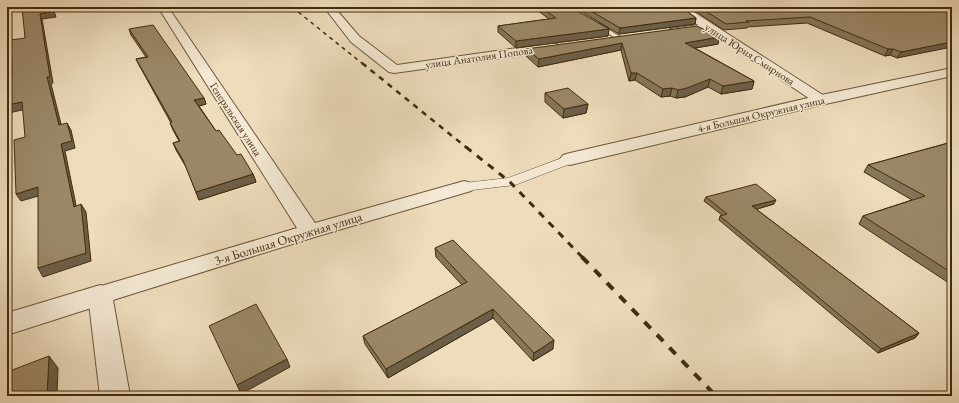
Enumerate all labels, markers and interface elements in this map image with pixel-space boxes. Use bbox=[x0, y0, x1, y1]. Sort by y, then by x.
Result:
street label: улица Юрия Смирнова bbox=[702, 20, 798, 89]
street label: улица Анатолия Попова bbox=[424, 42, 534, 71]
street label: Генеральская улица bbox=[207, 79, 265, 159]
street label: 4-я Большая Окружная улица bbox=[696, 92, 827, 135]
street label: 3-я Большая Окружная улица bbox=[212, 208, 365, 269]

